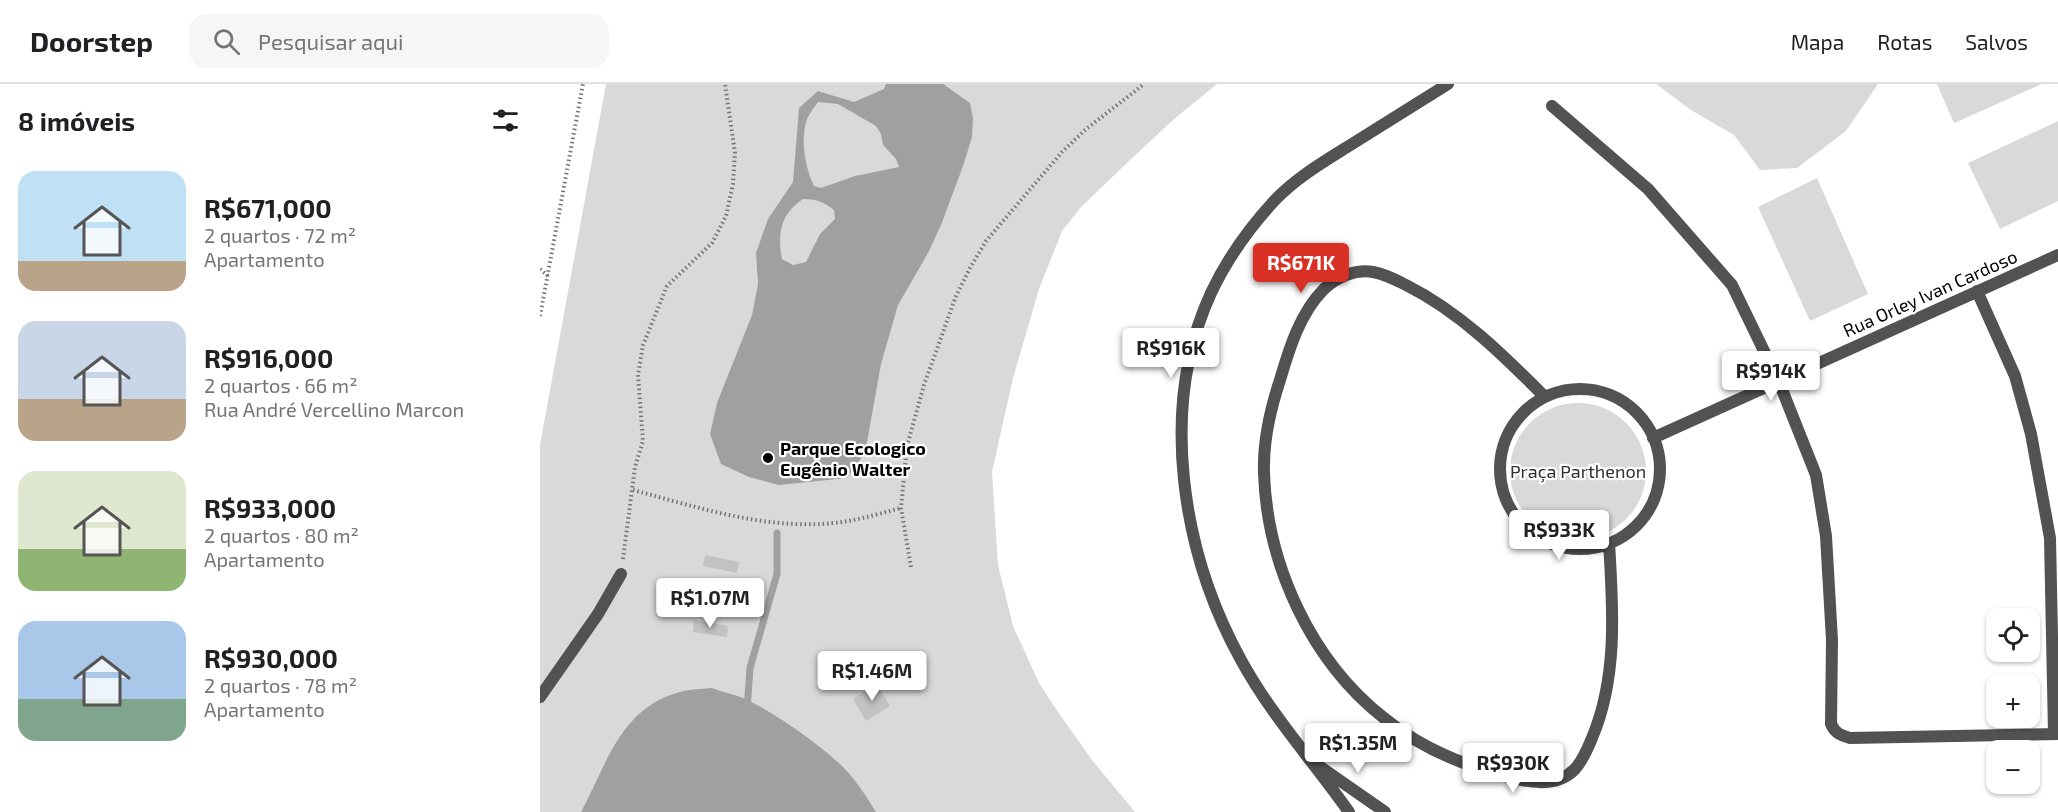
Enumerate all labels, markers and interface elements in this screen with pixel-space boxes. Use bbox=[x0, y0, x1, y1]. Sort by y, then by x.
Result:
search box bbox=[189, 14, 609, 68]
text: Doorstep bbox=[30, 24, 153, 58]
icon: search bbox=[210, 25, 243, 58]
text: Pesquisar aqui bbox=[258, 28, 404, 54]
text: Mapa bbox=[1791, 29, 1844, 54]
text: Rotas bbox=[1877, 29, 1932, 54]
text: Salvos bbox=[1965, 29, 2028, 54]
icon: filters bbox=[489, 104, 522, 137]
text: 8 imóveis bbox=[18, 105, 135, 136]
text: R$671,000 bbox=[204, 192, 332, 223]
icon: home bbox=[66, 195, 138, 267]
text: 2 quartos · 72 m² bbox=[204, 223, 356, 247]
pin: R$671K bbox=[1252, 243, 1350, 294]
street label: Rua Orley Ivan Cardoso bbox=[1840, 245, 2020, 341]
text: Apartamento bbox=[204, 247, 325, 271]
text: R$671K bbox=[1267, 250, 1335, 274]
pin: R$916K bbox=[1122, 328, 1220, 379]
text: R$916K bbox=[1136, 335, 1206, 359]
text: R$916,000 bbox=[204, 342, 333, 373]
icon: home bbox=[66, 345, 138, 417]
pin: R$914K bbox=[1722, 351, 1820, 402]
text: R$914K bbox=[1736, 358, 1806, 382]
text: 2 quartos · 66 m² bbox=[204, 373, 357, 397]
text: Rua André Vercellino Marcon bbox=[204, 397, 464, 421]
place label: Parque Ecologico Eugênio Walter bbox=[780, 437, 926, 480]
marker: Parque Ecologico Eugênio Walter bbox=[761, 451, 775, 465]
park label: Praça Parthenon bbox=[1510, 460, 1646, 483]
text: R$933,000 bbox=[204, 492, 336, 523]
icon: home bbox=[66, 495, 138, 567]
pin: R$933K bbox=[1510, 510, 1608, 561]
text: R$933K bbox=[1523, 517, 1595, 541]
text: 2 quartos · 80 m² bbox=[204, 523, 359, 547]
text: Apartamento bbox=[204, 547, 325, 571]
pin: R$1.07M bbox=[655, 578, 765, 629]
text: R$1.07M bbox=[670, 585, 750, 609]
map controls bbox=[1986, 608, 2040, 794]
button: locate bbox=[1986, 608, 2040, 662]
text: R$930,000 bbox=[204, 642, 338, 673]
icon: home bbox=[66, 645, 138, 717]
pin: R$1.46M bbox=[817, 651, 927, 702]
text: R$1.46M bbox=[832, 658, 912, 682]
text: 2 quartos · 78 m² bbox=[204, 673, 357, 697]
button: + bbox=[1986, 674, 2040, 728]
text: Apartamento bbox=[204, 697, 325, 721]
pin: R$1.35M bbox=[1303, 723, 1413, 774]
text: R$1.35M bbox=[1319, 730, 1397, 754]
button: − bbox=[1986, 740, 2040, 794]
pin: R$930K bbox=[1464, 743, 1562, 794]
text: R$930K bbox=[1477, 750, 1549, 774]

